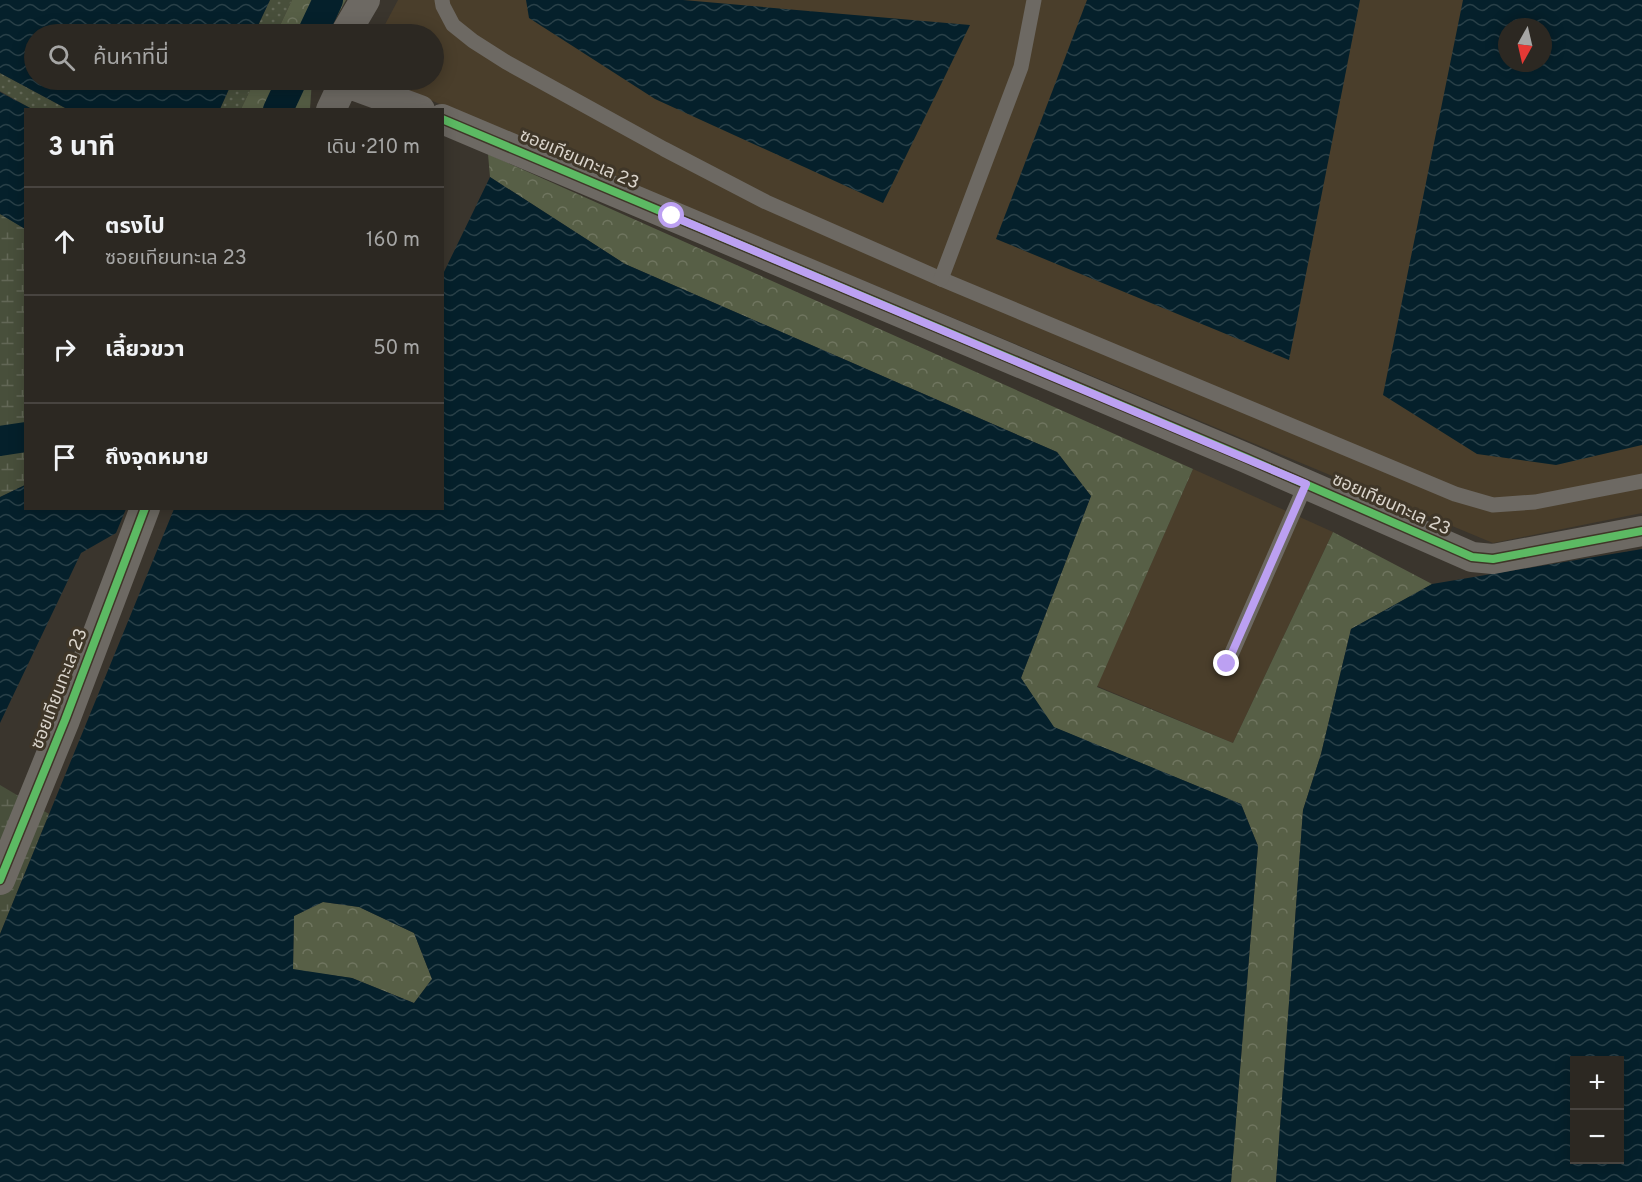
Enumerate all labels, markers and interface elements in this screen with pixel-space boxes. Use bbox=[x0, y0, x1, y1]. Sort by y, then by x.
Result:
north arrow bbox=[1498, 18, 1552, 72]
search box bbox=[24, 24, 444, 90]
icon: search bbox=[45, 41, 78, 74]
text: ค้นหาที่นี่ bbox=[93, 45, 169, 72]
street label: ซอยเทียนทะเล 23 bbox=[516, 124, 642, 196]
text: 3 นาที bbox=[48, 132, 115, 165]
text: เดิน · 210 m bbox=[326, 135, 420, 161]
route start bbox=[658, 202, 684, 228]
text: ตรงไป bbox=[105, 214, 165, 241]
icon: ahead bbox=[48, 225, 81, 258]
text: 160 m bbox=[366, 228, 420, 254]
text: ซอยเทียนทะเล 23 bbox=[105, 246, 247, 272]
icon: right bbox=[48, 333, 81, 366]
text: 50 m bbox=[373, 336, 420, 362]
text: เลี้ยวขวา bbox=[105, 337, 185, 364]
icon: arrive bbox=[48, 441, 81, 474]
text: ถึงจุดหมาย bbox=[105, 445, 209, 472]
street label: ซอยเทียนทะเล 23 bbox=[1328, 469, 1454, 541]
street label: ซอยเทียนทะเล 23 bbox=[26, 625, 94, 753]
route end bbox=[1213, 650, 1239, 676]
map controls bbox=[1570, 1056, 1624, 1164]
button: + bbox=[1570, 1056, 1624, 1110]
button: − bbox=[1570, 1110, 1624, 1164]

